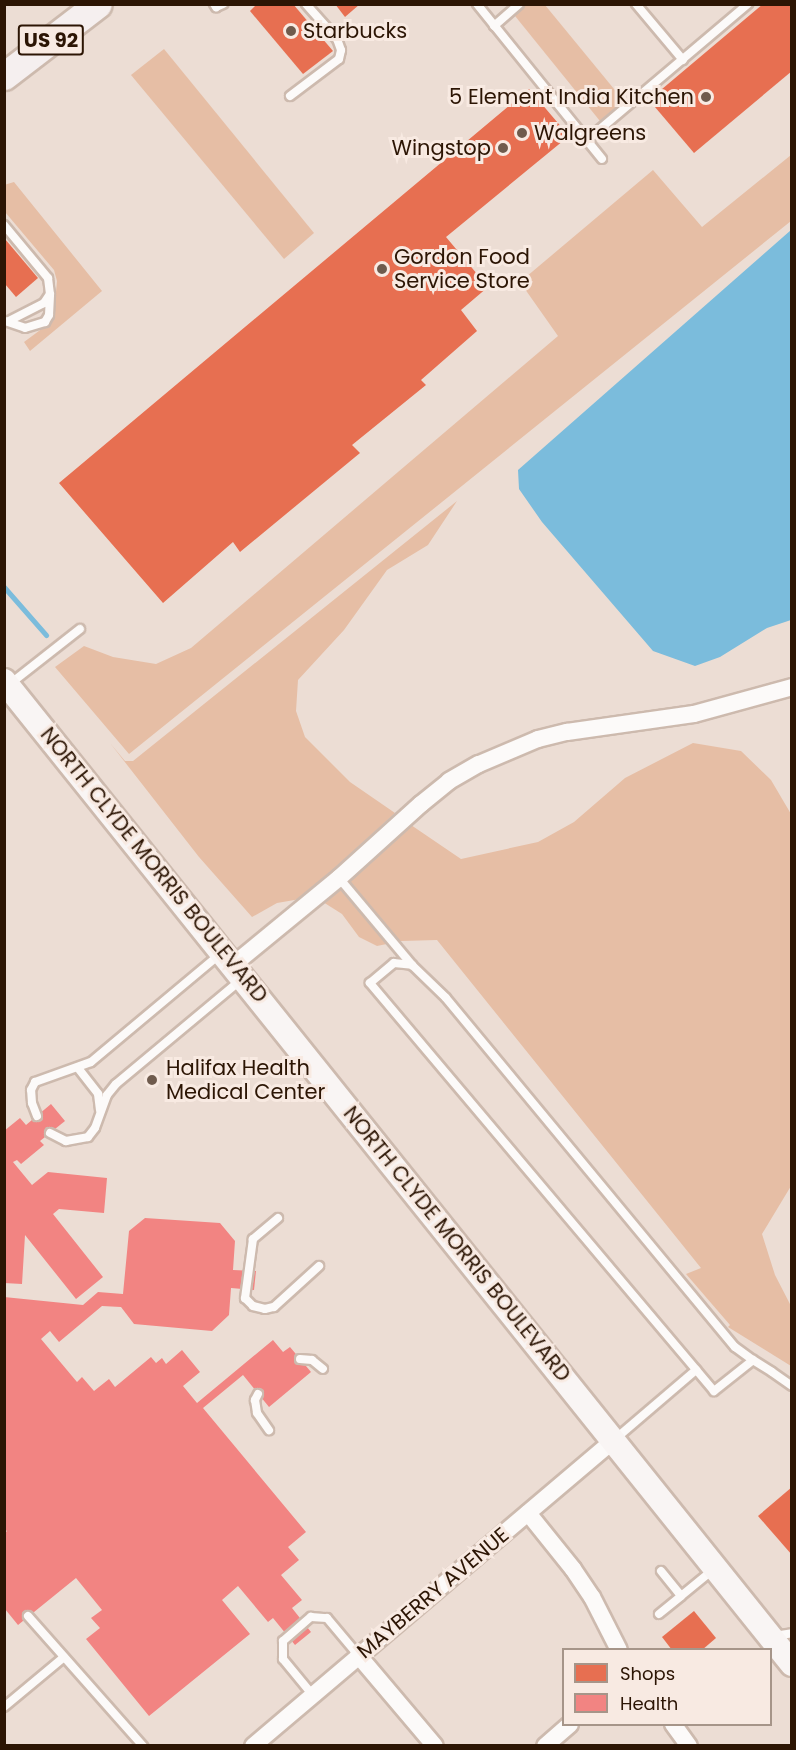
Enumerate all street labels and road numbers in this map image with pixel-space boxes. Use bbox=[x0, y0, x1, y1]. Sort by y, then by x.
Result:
road number: US 92 bbox=[16, 23, 86, 57]
street label: NORTH CLYDE MORRIS BOULEVARD bbox=[35, 722, 273, 1008]
street label: NORTH CLYDE MORRIS BOULEVARD bbox=[338, 1101, 576, 1387]
street label: MAYBERRY AVENUE bbox=[352, 1522, 514, 1664]

